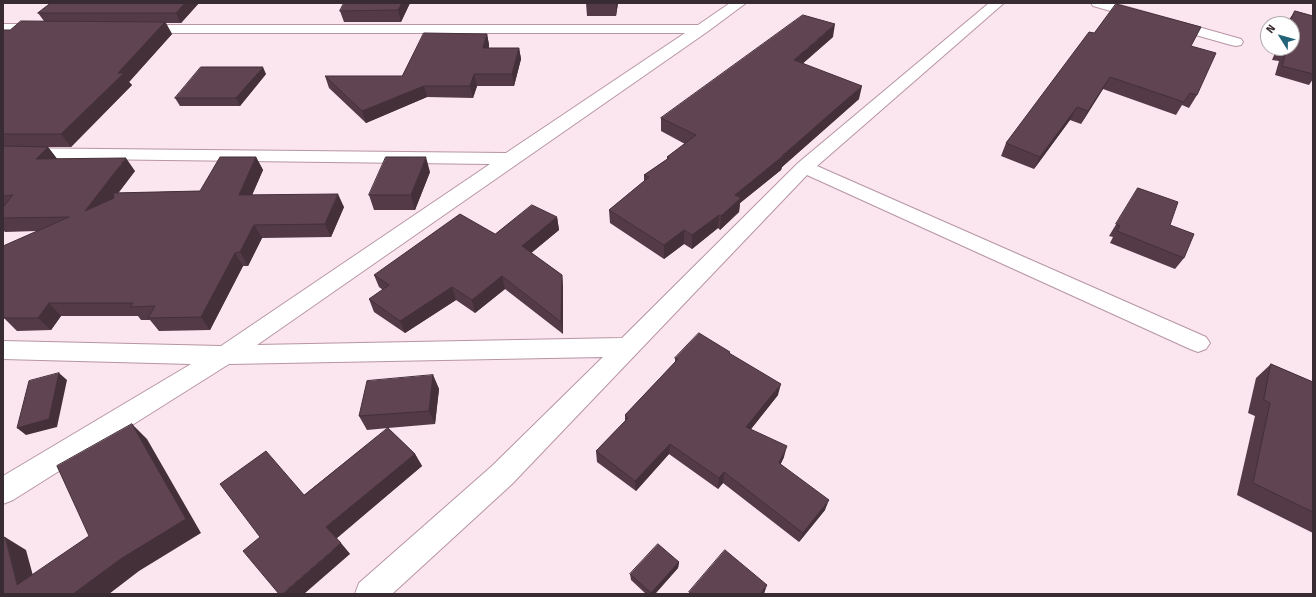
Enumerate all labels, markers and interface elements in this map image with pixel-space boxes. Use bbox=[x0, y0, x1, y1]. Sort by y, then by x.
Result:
north arrow bbox=[1260, 16, 1300, 56]
text: N bbox=[1263, 22, 1278, 36]

